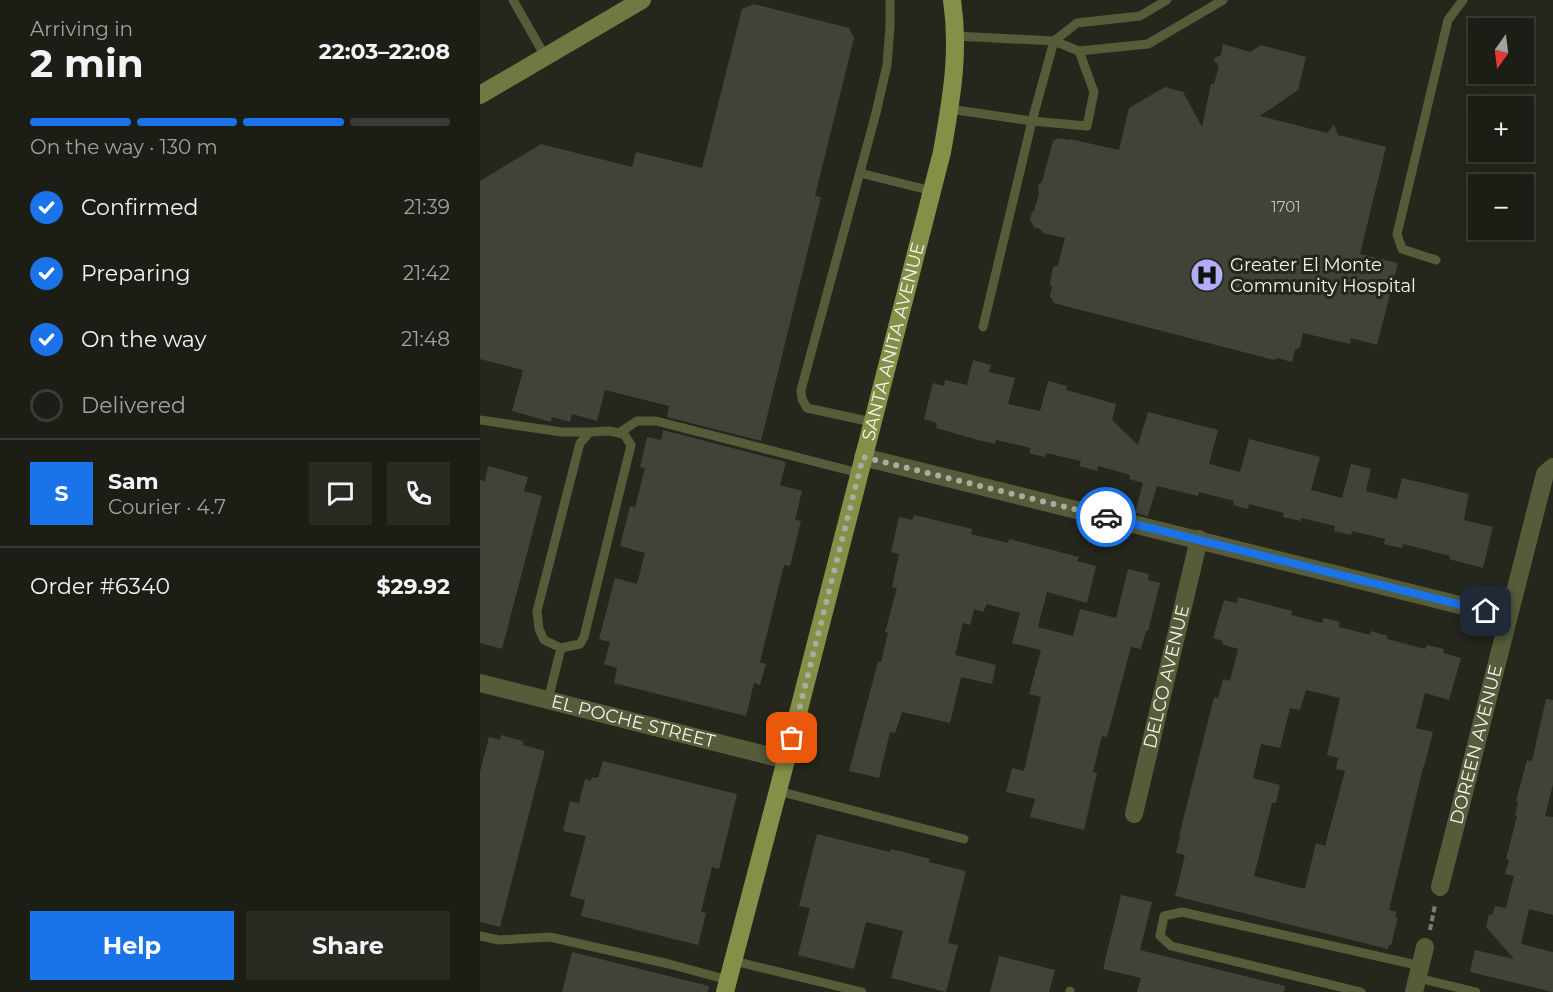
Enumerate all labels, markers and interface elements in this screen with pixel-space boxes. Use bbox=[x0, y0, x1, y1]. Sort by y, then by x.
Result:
text: Arriving in bbox=[30, 17, 133, 41]
north arrow bbox=[1468, 18, 1534, 84]
map controls bbox=[1468, 18, 1534, 240]
text: 22:03–22:08 bbox=[319, 38, 450, 65]
text: 2 min bbox=[30, 39, 144, 87]
button: + bbox=[1468, 96, 1534, 162]
text: On the way · 130 m bbox=[30, 135, 218, 159]
button: − bbox=[1468, 174, 1534, 240]
icon: check bbox=[30, 191, 63, 224]
text: Confirmed bbox=[81, 194, 198, 221]
text: 21:39 bbox=[404, 195, 450, 219]
house number: 1701 bbox=[1271, 197, 1301, 216]
street label: SANTA ANITA AVENUE bbox=[857, 240, 929, 443]
place label: Greater El Monte Community Hospital bbox=[1230, 254, 1416, 297]
icon: check bbox=[30, 257, 63, 290]
hospital icon: Greater El Monte Community Hospital bbox=[1189, 257, 1225, 293]
text: Preparing bbox=[81, 260, 190, 287]
text: 21:42 bbox=[403, 261, 450, 285]
icon: check bbox=[30, 323, 63, 356]
text: On the way bbox=[81, 326, 206, 353]
text: 21:48 bbox=[401, 327, 450, 351]
text: Delivered bbox=[81, 392, 186, 419]
button: chat bbox=[309, 462, 372, 525]
button: phone bbox=[387, 462, 450, 525]
text: Sam bbox=[108, 468, 159, 495]
text: S bbox=[54, 480, 69, 507]
courier bbox=[1076, 487, 1136, 547]
text: Courier · 4.7 bbox=[108, 495, 226, 519]
icon: car bbox=[1090, 501, 1123, 534]
text: Order #6340 bbox=[30, 573, 170, 600]
text: $29.92 bbox=[377, 573, 450, 600]
pin bbox=[1460, 585, 1511, 636]
icon: home bbox=[1469, 594, 1502, 627]
street label: DELCO AVENUE bbox=[1139, 603, 1194, 751]
street label: DOREEN AVENUE bbox=[1445, 662, 1507, 827]
street label: EL POCHE STREET bbox=[549, 690, 718, 753]
pin bbox=[766, 712, 817, 763]
icon: bag bbox=[775, 721, 808, 754]
button: Help bbox=[30, 911, 234, 980]
button: Share bbox=[246, 911, 450, 980]

